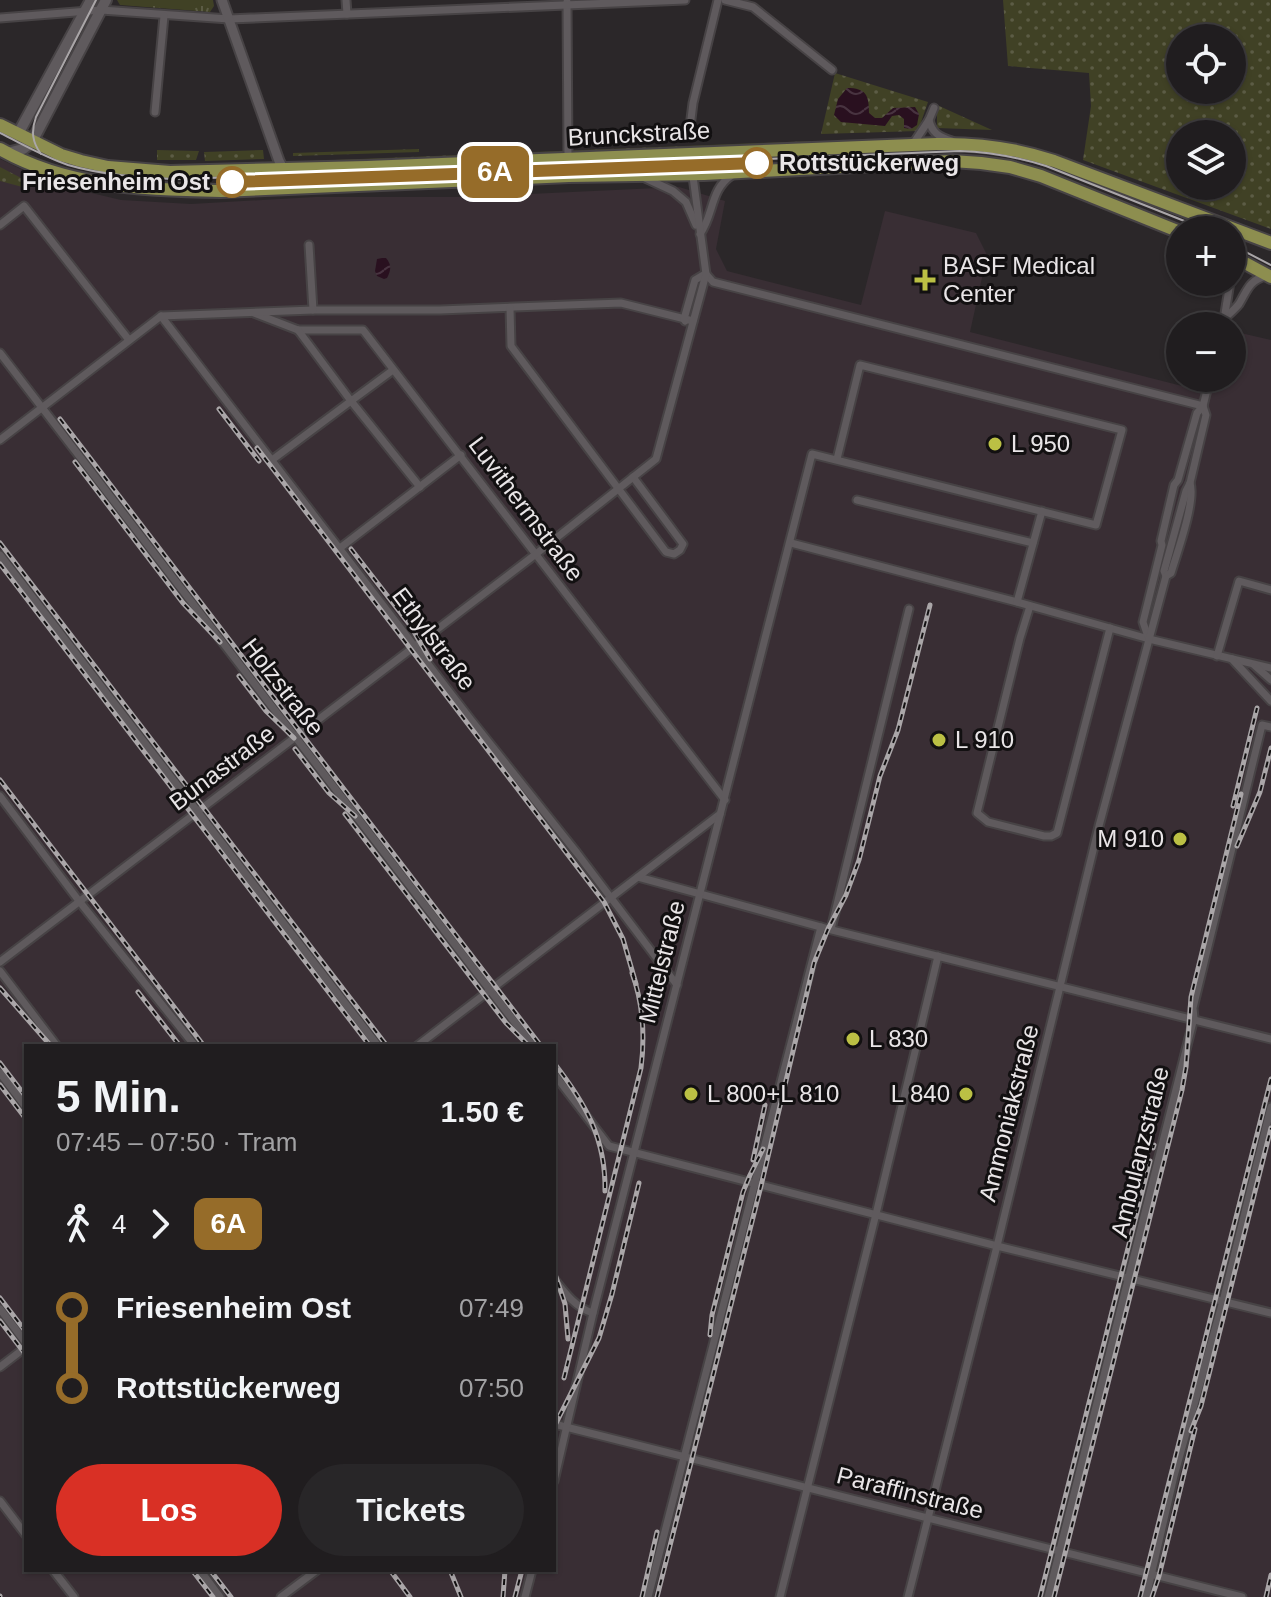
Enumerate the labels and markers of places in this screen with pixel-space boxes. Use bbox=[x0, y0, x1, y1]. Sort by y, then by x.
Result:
marker: Rottstückerweg bbox=[742, 148, 772, 178]
place label: Rottstückerweg bbox=[779, 149, 959, 176]
marker: Friesenheim Ost bbox=[217, 167, 247, 197]
place label: Friesenheim Ost bbox=[22, 168, 210, 195]
place label: BASF Medical Center bbox=[943, 252, 1095, 307]
marker: BASF Medical Center bbox=[914, 269, 936, 291]
place label: L 950 bbox=[1011, 430, 1070, 457]
marker: L 950 bbox=[986, 435, 1004, 453]
place label: L 910 bbox=[955, 726, 1014, 753]
marker: L 910 bbox=[930, 731, 948, 749]
place label: M 910 bbox=[1097, 825, 1164, 852]
marker: M 910 bbox=[1171, 830, 1189, 848]
place label: L 830 bbox=[869, 1025, 928, 1052]
marker: L 830 bbox=[844, 1030, 862, 1048]
place label: L 800+L 810 bbox=[707, 1080, 839, 1107]
place label: L 840 bbox=[891, 1080, 950, 1107]
marker: L 800+L 810 bbox=[682, 1085, 700, 1103]
marker: L 840 bbox=[957, 1085, 975, 1103]

